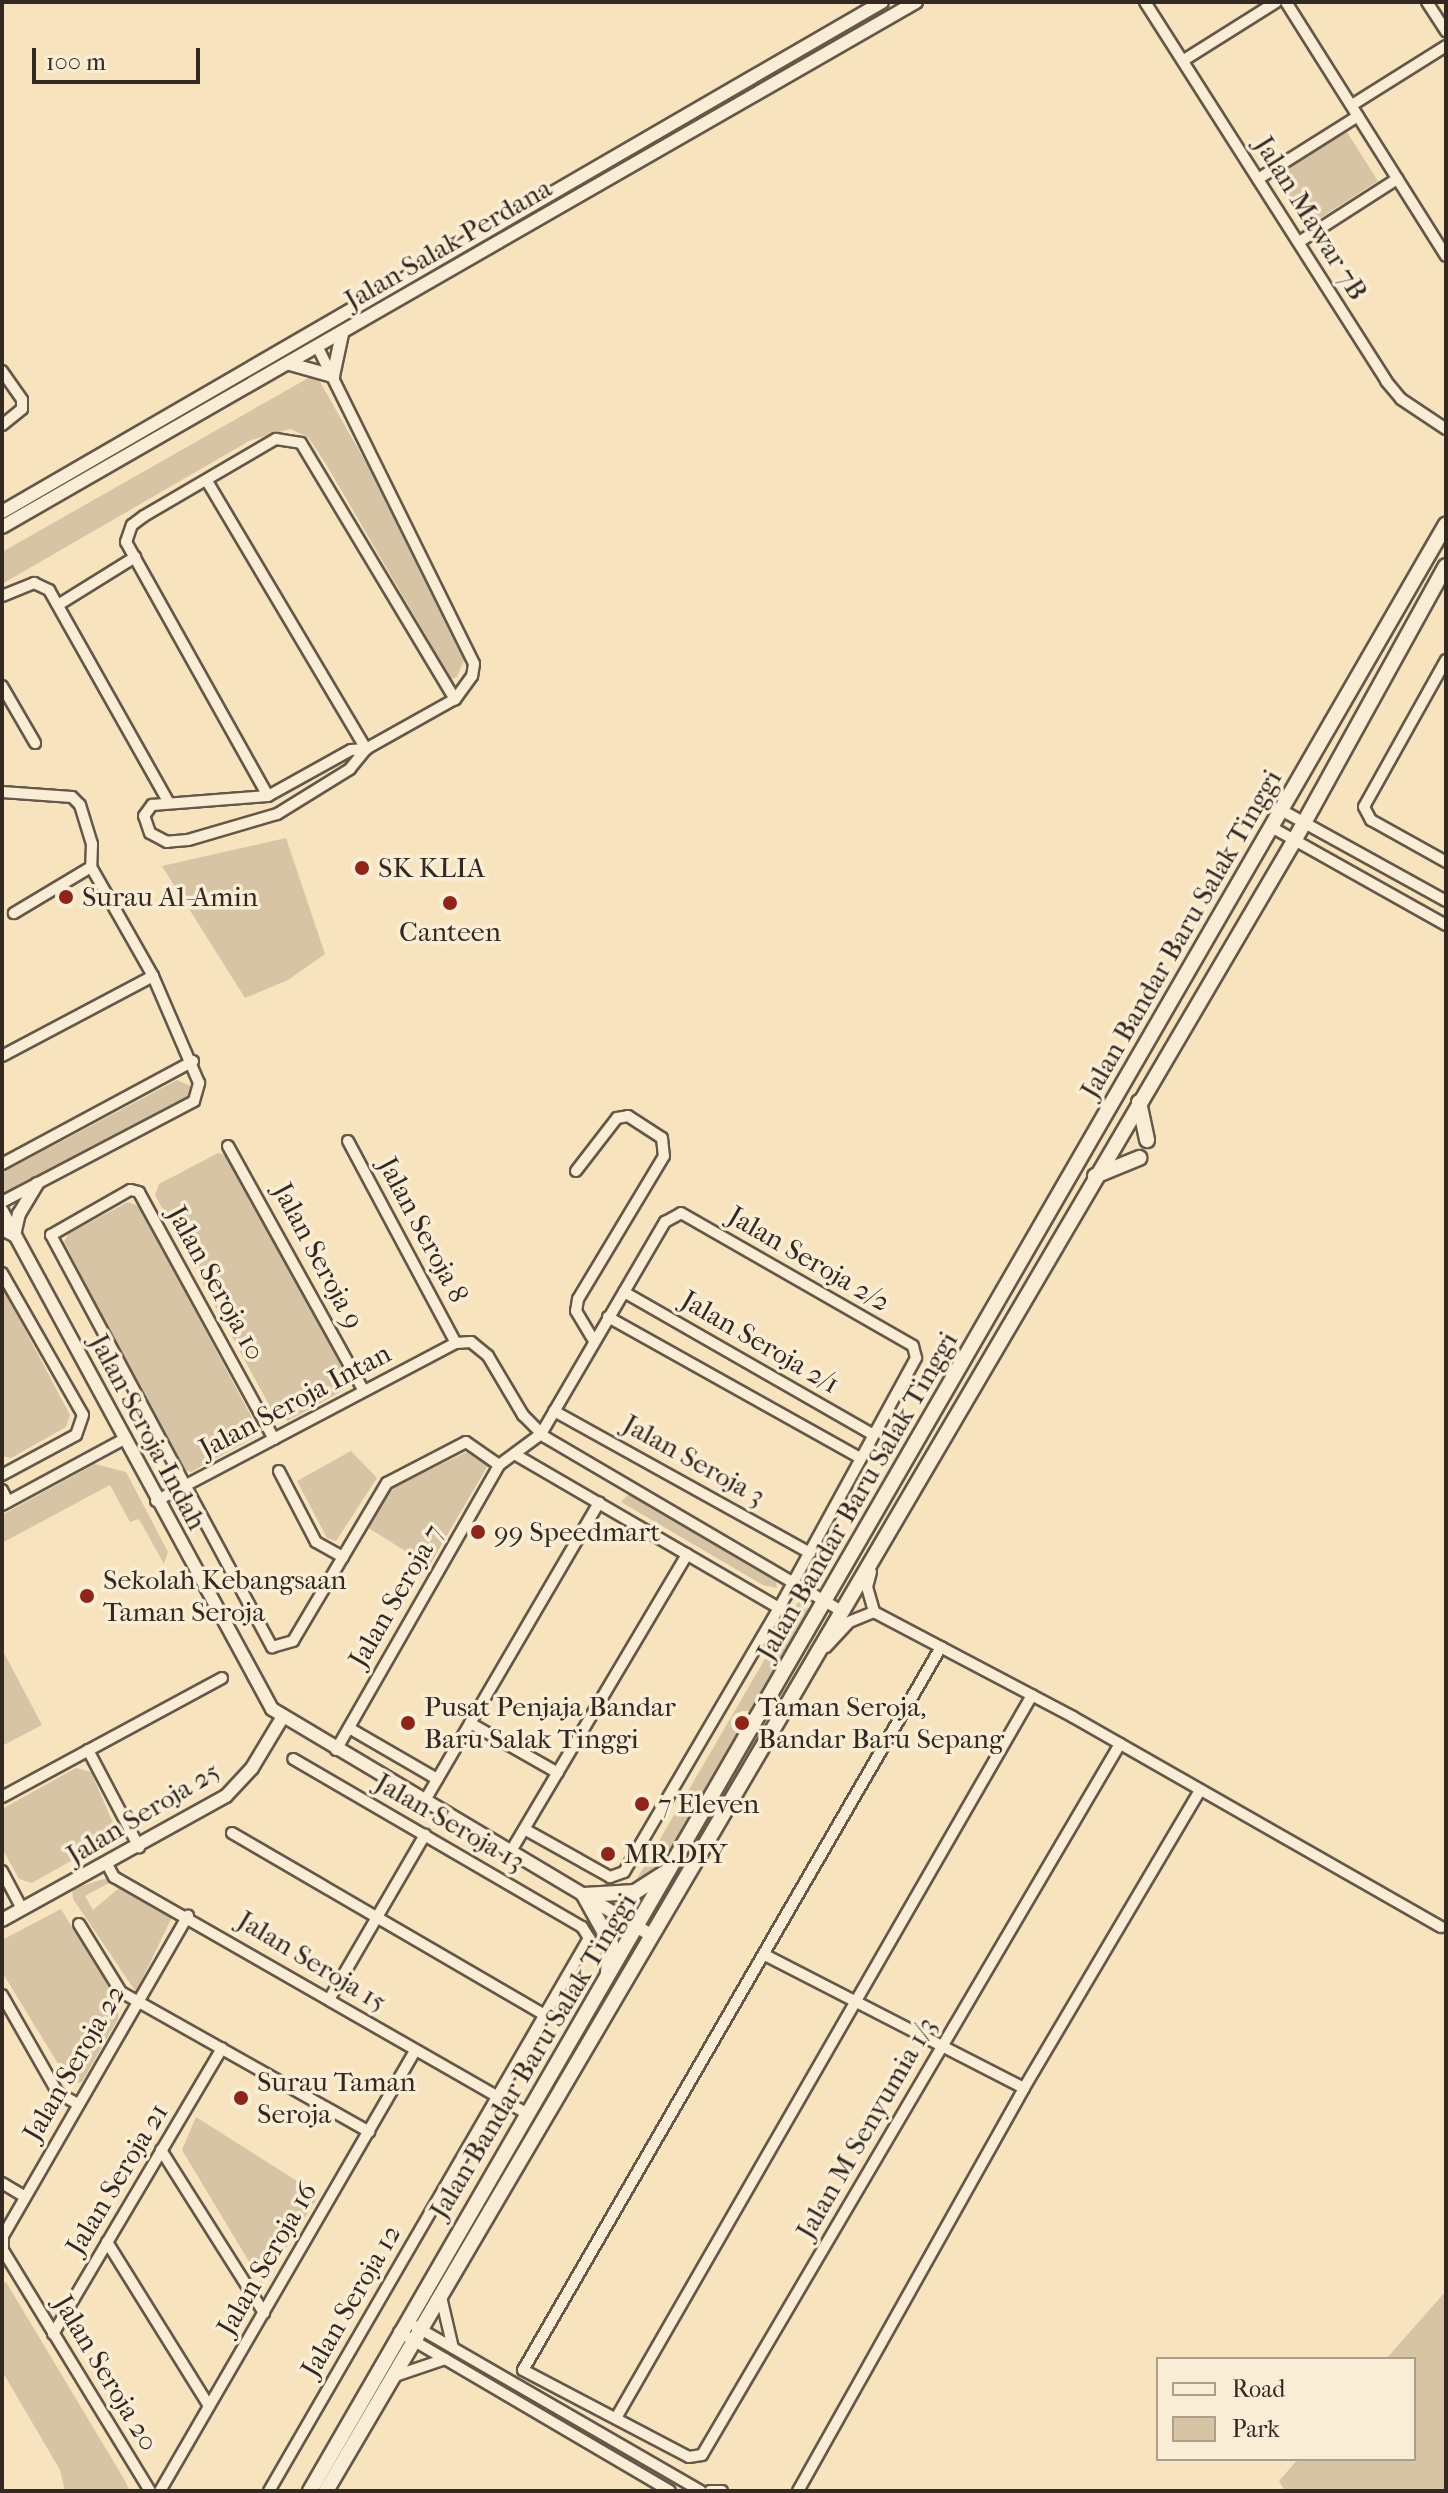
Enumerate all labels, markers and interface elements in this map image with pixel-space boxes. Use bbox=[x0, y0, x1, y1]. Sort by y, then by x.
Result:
scale bar bbox=[36, 32, 204, 82]
text: 100 m bbox=[46, 48, 106, 76]
street label: Jalan Mawar 7B bbox=[1247, 130, 1375, 306]
street label: Jalan Salak Perdana bbox=[339, 171, 557, 317]
street label: Jalan Bandar Baru Salak Tinggi bbox=[1073, 764, 1289, 1104]
place label: SK KLIA bbox=[378, 851, 485, 885]
marker: SK KLIA bbox=[353, 859, 371, 877]
place label: Surau Al-Amin bbox=[82, 880, 258, 914]
marker: Surau Al-Amin bbox=[57, 888, 75, 906]
marker: Canteen bbox=[441, 894, 459, 912]
place label: Canteen bbox=[399, 915, 501, 949]
street label: Jalan Seroja 8 bbox=[371, 1151, 475, 1309]
street label: Jalan Seroja 9 bbox=[265, 1177, 371, 1335]
street label: Jalan Seroja 2/2 bbox=[722, 1199, 896, 1319]
street label: Jalan Seroja 10 bbox=[160, 1200, 272, 1366]
street label: Jalan Seroja 2/1 bbox=[675, 1283, 845, 1401]
street label: Jalan Bandar Baru Salak Tinggi bbox=[749, 1326, 965, 1666]
street label: Jalan Seroja Indah bbox=[82, 1328, 214, 1536]
street label: Jalan Seroja Intan bbox=[193, 1336, 397, 1466]
street label: Jalan Seroja 3 bbox=[617, 1407, 771, 1513]
place label: 99 Speedmart bbox=[494, 1515, 660, 1549]
street label: Jalan Seroja 7 bbox=[342, 1519, 450, 1673]
marker: 99 Speedmart bbox=[469, 1523, 487, 1541]
place label: Sekolah Kebangsaan Taman Seroja bbox=[103, 1563, 347, 1629]
marker: Sekolah Kebangsaan Taman Seroja bbox=[78, 1587, 96, 1605]
place label: Pusat Penjaja Bandar Baru Salak Tinggi bbox=[424, 1690, 676, 1756]
place label: Taman Seroja, Bandar Baru Sepang bbox=[758, 1690, 1004, 1756]
marker: Pusat Penjaja Bandar Baru Salak Tinggi bbox=[399, 1714, 417, 1732]
marker: Taman Seroja, Bandar Baru Sepang bbox=[733, 1714, 751, 1732]
street label: Jalan Seroja 25 bbox=[60, 1754, 226, 1872]
street label: Jalan Seroja 13 bbox=[369, 1766, 531, 1878]
place label: 7 Eleven bbox=[658, 1787, 759, 1821]
marker: 7 Eleven bbox=[633, 1795, 651, 1813]
place label: MR.DIY bbox=[624, 1837, 727, 1871]
marker: MR.DIY bbox=[599, 1845, 617, 1863]
street label: Jalan Bandar Baru Salak Tinggi bbox=[422, 1887, 644, 2225]
street label: Jalan Seroja 15 bbox=[231, 1903, 393, 2019]
street label: Jalan Seroja 22 bbox=[16, 1979, 132, 2147]
street label: Jalan M Senyumia 1/3 bbox=[789, 2011, 943, 2245]
place label: Surau Taman Seroja bbox=[257, 2065, 416, 2131]
marker: Surau Taman Seroja bbox=[232, 2089, 250, 2107]
street label: Jalan Seroja 21 bbox=[59, 2097, 175, 2261]
street label: Jalan Seroja 16 bbox=[210, 2177, 324, 2341]
street label: Jalan Seroja 12 bbox=[294, 2219, 408, 2383]
street label: Jalan Seroja 20 bbox=[46, 2289, 166, 2457]
legend bbox=[1156, 2357, 1416, 2461]
text: Road bbox=[1232, 2375, 1285, 2403]
text: Park bbox=[1232, 2415, 1280, 2443]

